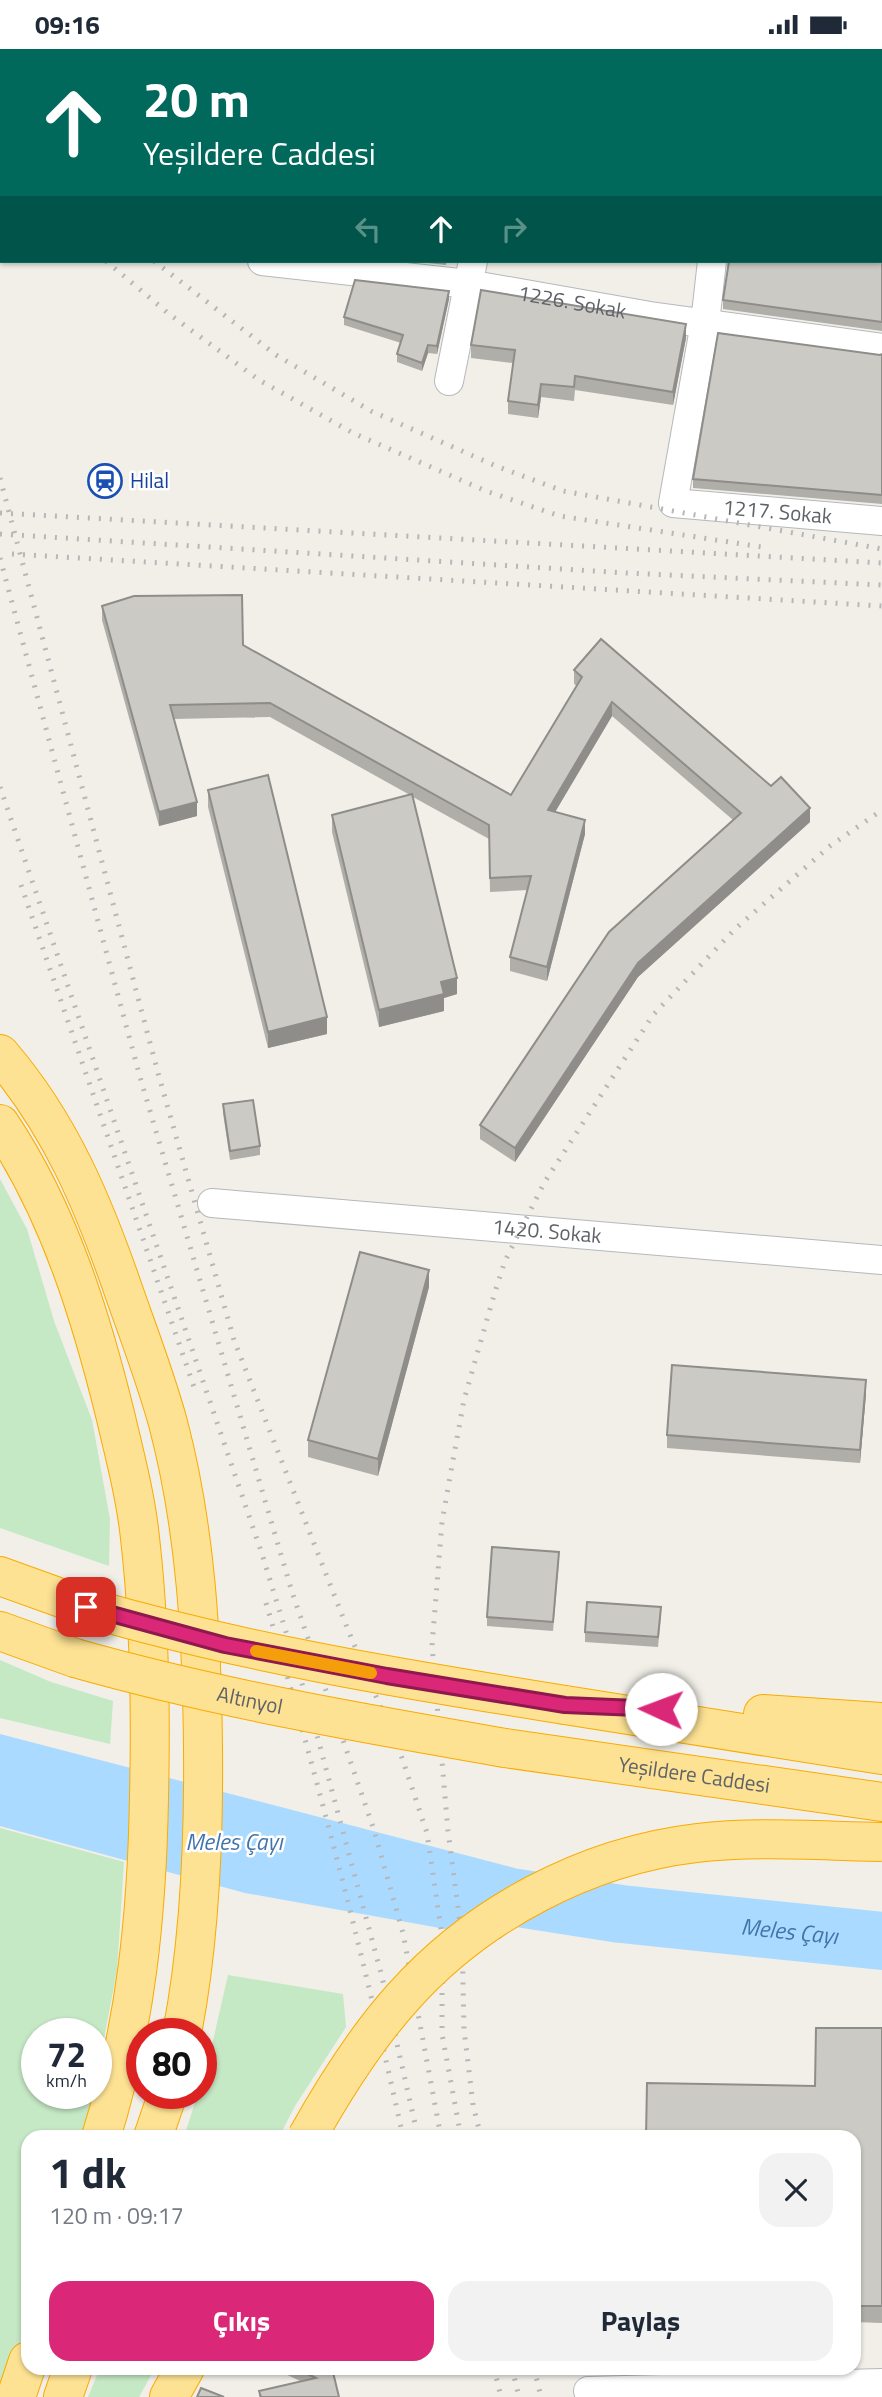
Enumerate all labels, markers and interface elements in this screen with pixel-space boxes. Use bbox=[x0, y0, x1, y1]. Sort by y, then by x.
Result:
text: 09:16 bbox=[35, 5, 100, 44]
text: 20 m bbox=[143, 61, 250, 136]
icon: ahead bbox=[28, 77, 119, 168]
text: Yeşildere Caddesi bbox=[143, 129, 376, 177]
icon: left bbox=[349, 210, 387, 248]
icon: ahead bbox=[422, 210, 460, 248]
icon: right bbox=[495, 210, 533, 248]
street label: 1226. Sokak bbox=[516, 276, 629, 327]
station icon: Hilal bbox=[86, 462, 124, 500]
place label: Hilal bbox=[130, 464, 169, 496]
street label: 1217. Sokak bbox=[722, 490, 833, 532]
street label: 1420. Sokak bbox=[491, 1210, 603, 1251]
pin bbox=[56, 1577, 116, 1637]
icon: arrive bbox=[67, 1588, 105, 1626]
position arrow bbox=[624, 1672, 698, 1746]
street label: Altınyol bbox=[214, 1677, 286, 1722]
street label: Yeşildere Caddesi bbox=[616, 1747, 772, 1801]
water label: Meles Çayı bbox=[185, 1824, 284, 1859]
water label: Meles Çayı bbox=[739, 1909, 841, 1953]
speed limit sign: 80 bbox=[126, 2018, 217, 2109]
text: 72 bbox=[47, 2027, 86, 2081]
text: km/h bbox=[46, 2067, 87, 2094]
text: 1 dk bbox=[49, 2140, 126, 2204]
button: close bbox=[759, 2153, 833, 2227]
text: 120 m · 09:17 bbox=[49, 2198, 184, 2233]
button: Çıkış bbox=[49, 2281, 434, 2361]
button: Paylaş bbox=[448, 2281, 833, 2361]

